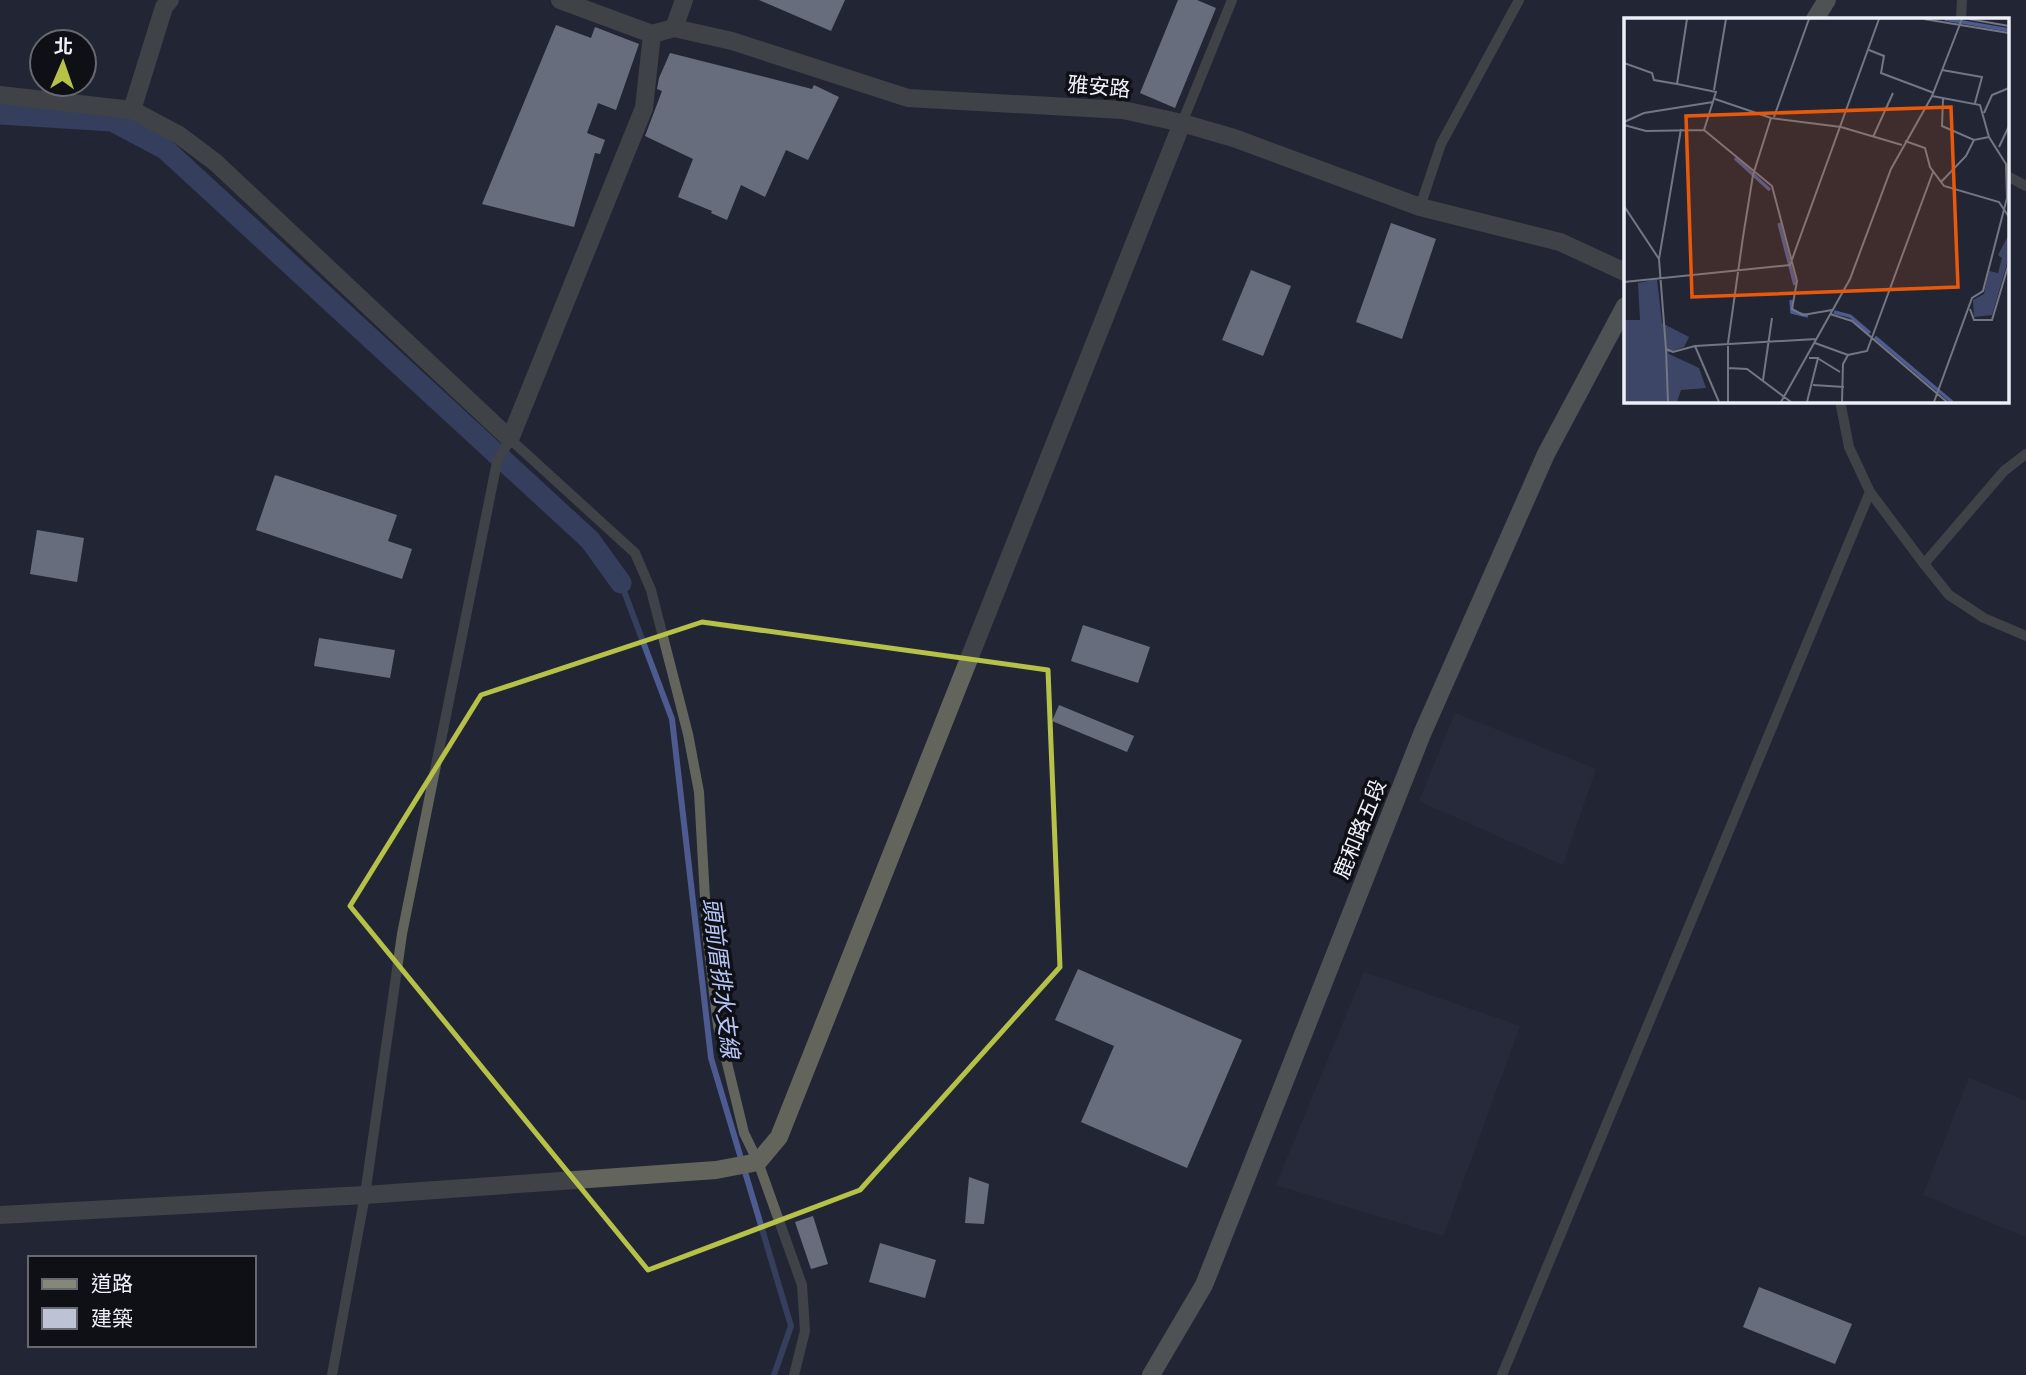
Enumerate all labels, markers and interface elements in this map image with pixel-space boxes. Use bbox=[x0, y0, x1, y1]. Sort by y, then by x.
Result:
inset map bbox=[1624, 18, 2008, 402]
north arrow bbox=[28, 28, 98, 98]
text: 北 bbox=[54, 34, 74, 57]
street label: 雅安路 bbox=[1067, 70, 1132, 101]
street label: 鹿和路五段 bbox=[1327, 775, 1390, 882]
water label: 頭前厝排水支線 bbox=[698, 896, 746, 1062]
legend bbox=[28, 1256, 256, 1347]
text: 道路 bbox=[91, 1270, 133, 1295]
text: 建築 bbox=[91, 1305, 133, 1330]

